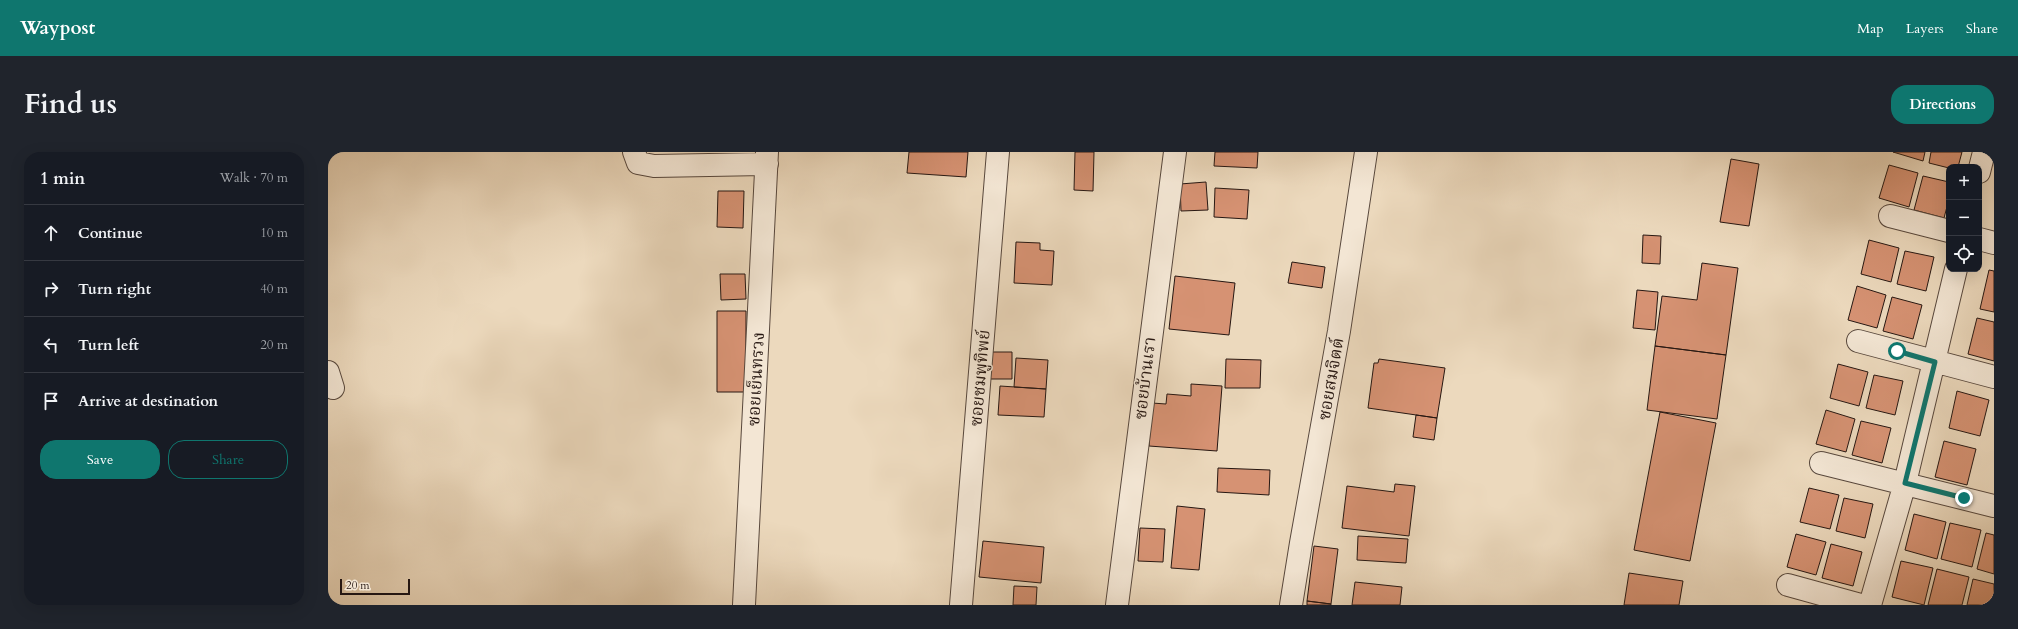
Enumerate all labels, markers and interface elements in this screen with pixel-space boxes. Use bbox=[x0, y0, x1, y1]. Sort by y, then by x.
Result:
text: Waypost bbox=[20, 15, 95, 41]
text: Map bbox=[1857, 19, 1884, 38]
text: Layers bbox=[1906, 19, 1944, 38]
text: Share bbox=[1966, 19, 1998, 38]
text: Find us bbox=[24, 85, 117, 123]
button: Directions bbox=[1891, 85, 1994, 124]
map controls bbox=[1946, 164, 1982, 272]
button: + bbox=[1946, 164, 1982, 200]
text: 1 min bbox=[40, 167, 85, 190]
text: Walk · 70 m bbox=[220, 169, 288, 187]
button: − bbox=[1946, 200, 1982, 236]
icon: ahead bbox=[40, 222, 62, 244]
text: Continue bbox=[78, 223, 143, 243]
text: 10 m bbox=[260, 224, 288, 242]
button: locate bbox=[1946, 236, 1982, 272]
icon: right bbox=[40, 278, 62, 300]
text: Turn right bbox=[78, 279, 151, 299]
text: 40 m bbox=[260, 280, 288, 298]
street label: ซอยชมพูทิพย์ bbox=[964, 329, 996, 427]
street label: ซอยเย็นทรวง bbox=[742, 331, 770, 427]
icon: left bbox=[40, 334, 62, 356]
text: Turn left bbox=[78, 335, 139, 355]
street label: ซอยบ้านเรา bbox=[1129, 335, 1161, 421]
text: 20 m bbox=[260, 336, 288, 354]
street label: ซอยสมจิตต์ bbox=[1312, 336, 1350, 422]
route start bbox=[1888, 342, 1906, 360]
icon: arrive bbox=[40, 390, 62, 412]
text: Arrive at destination bbox=[78, 391, 218, 411]
button: Save bbox=[40, 440, 160, 479]
button: Share bbox=[168, 440, 288, 479]
route end bbox=[1955, 489, 1973, 507]
scale bar bbox=[340, 577, 410, 596]
text: 20 m bbox=[346, 578, 370, 593]

